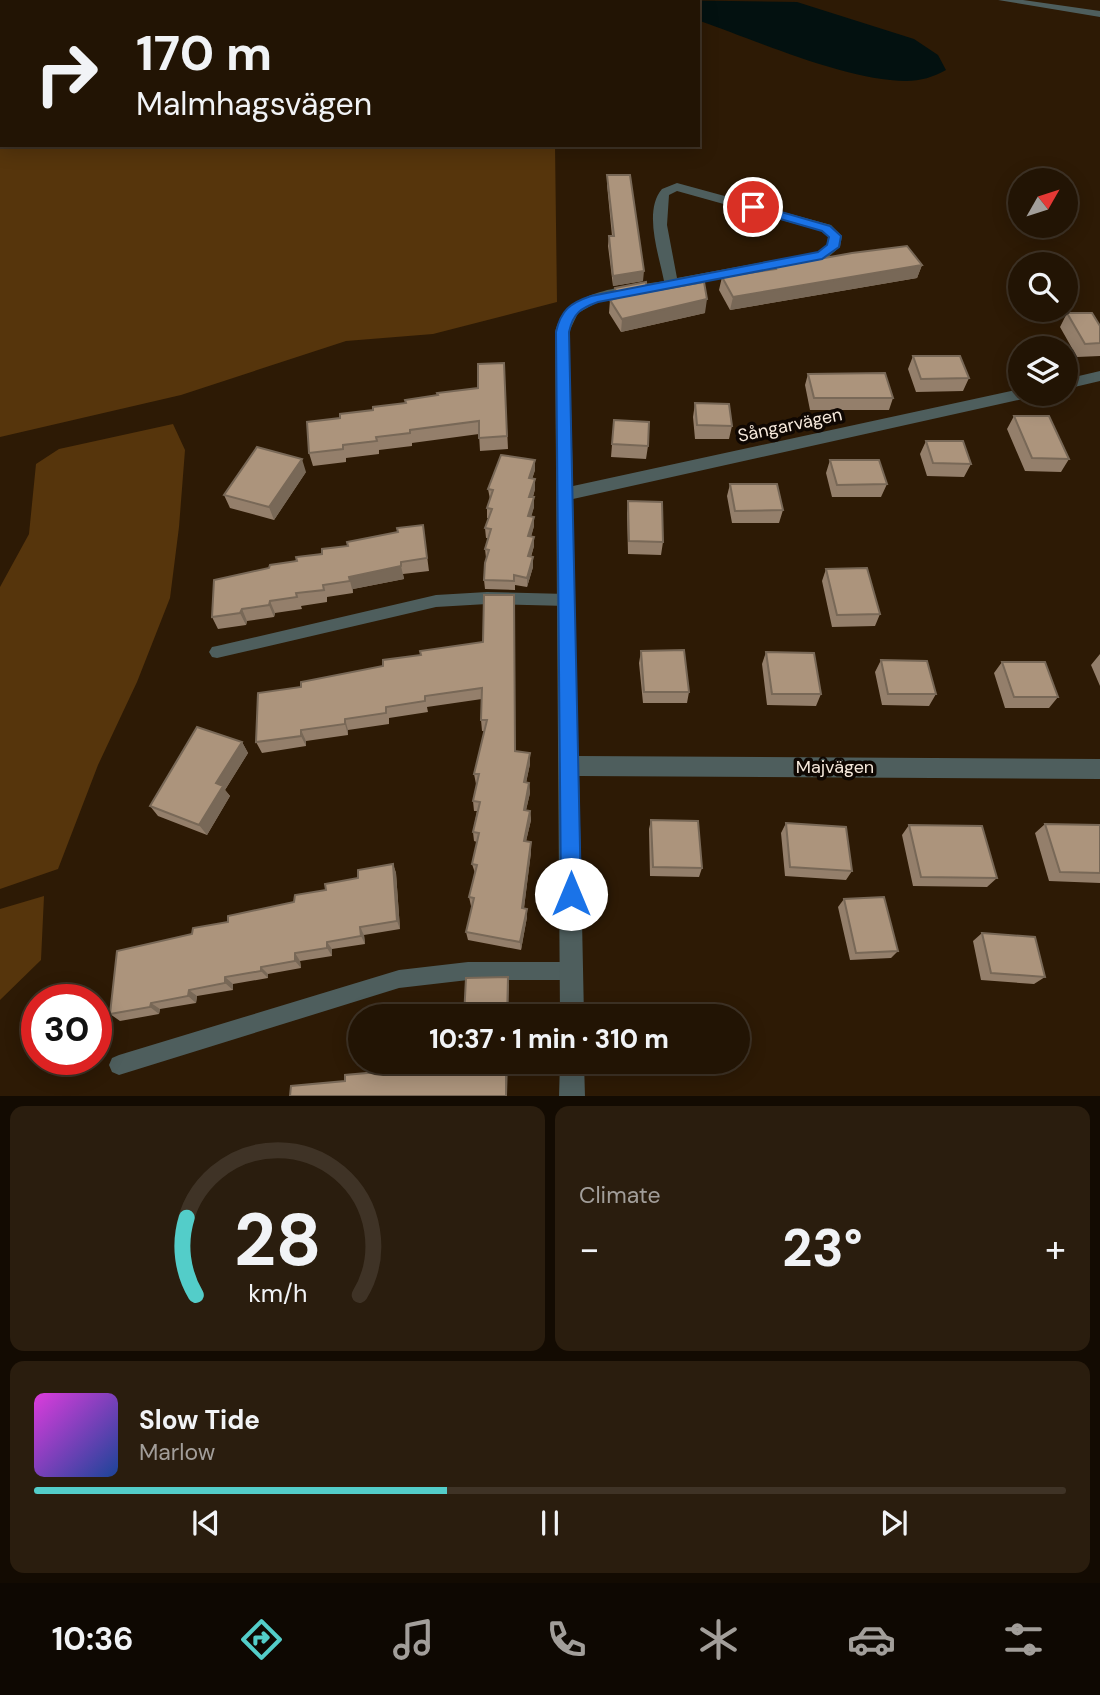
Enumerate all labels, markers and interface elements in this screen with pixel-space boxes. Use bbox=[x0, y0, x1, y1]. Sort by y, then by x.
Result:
text: 170 m bbox=[136, 21, 272, 85]
icon: right bbox=[21, 28, 112, 119]
text: Malmhagsvägen bbox=[136, 83, 372, 125]
north arrow bbox=[1008, 168, 1078, 238]
map controls bbox=[1008, 168, 1078, 406]
pin bbox=[723, 177, 783, 237]
icon: arrive bbox=[734, 188, 772, 226]
button: search bbox=[1008, 252, 1078, 322]
button: layers bbox=[1008, 336, 1078, 406]
street label: Sångarvägen bbox=[736, 402, 844, 448]
street label: Majvägen bbox=[796, 755, 874, 779]
position arrow bbox=[534, 857, 608, 931]
speed limit sign: 30 bbox=[21, 984, 112, 1075]
text: 10:37 · 1 min · 310 m bbox=[429, 1022, 669, 1056]
text: Climate bbox=[579, 1180, 661, 1210]
text: 28 bbox=[234, 1193, 321, 1288]
text: 23° bbox=[782, 1214, 863, 1282]
text: − bbox=[579, 1224, 600, 1274]
text: + bbox=[1045, 1224, 1066, 1274]
text: km/h bbox=[248, 1276, 307, 1309]
text: Slow Tide bbox=[139, 1403, 260, 1437]
text: Marlow bbox=[139, 1437, 215, 1467]
icon: previous bbox=[187, 1504, 225, 1542]
icon: pause bbox=[531, 1504, 569, 1542]
icon: next bbox=[875, 1504, 913, 1542]
icon: directions bbox=[237, 1615, 286, 1664]
icon: music bbox=[389, 1615, 438, 1664]
icon: phone bbox=[542, 1615, 591, 1664]
icon: climate bbox=[694, 1615, 743, 1664]
icon: car bbox=[847, 1615, 896, 1664]
icon: filters bbox=[999, 1615, 1048, 1664]
text: 10:36 bbox=[52, 1618, 134, 1660]

